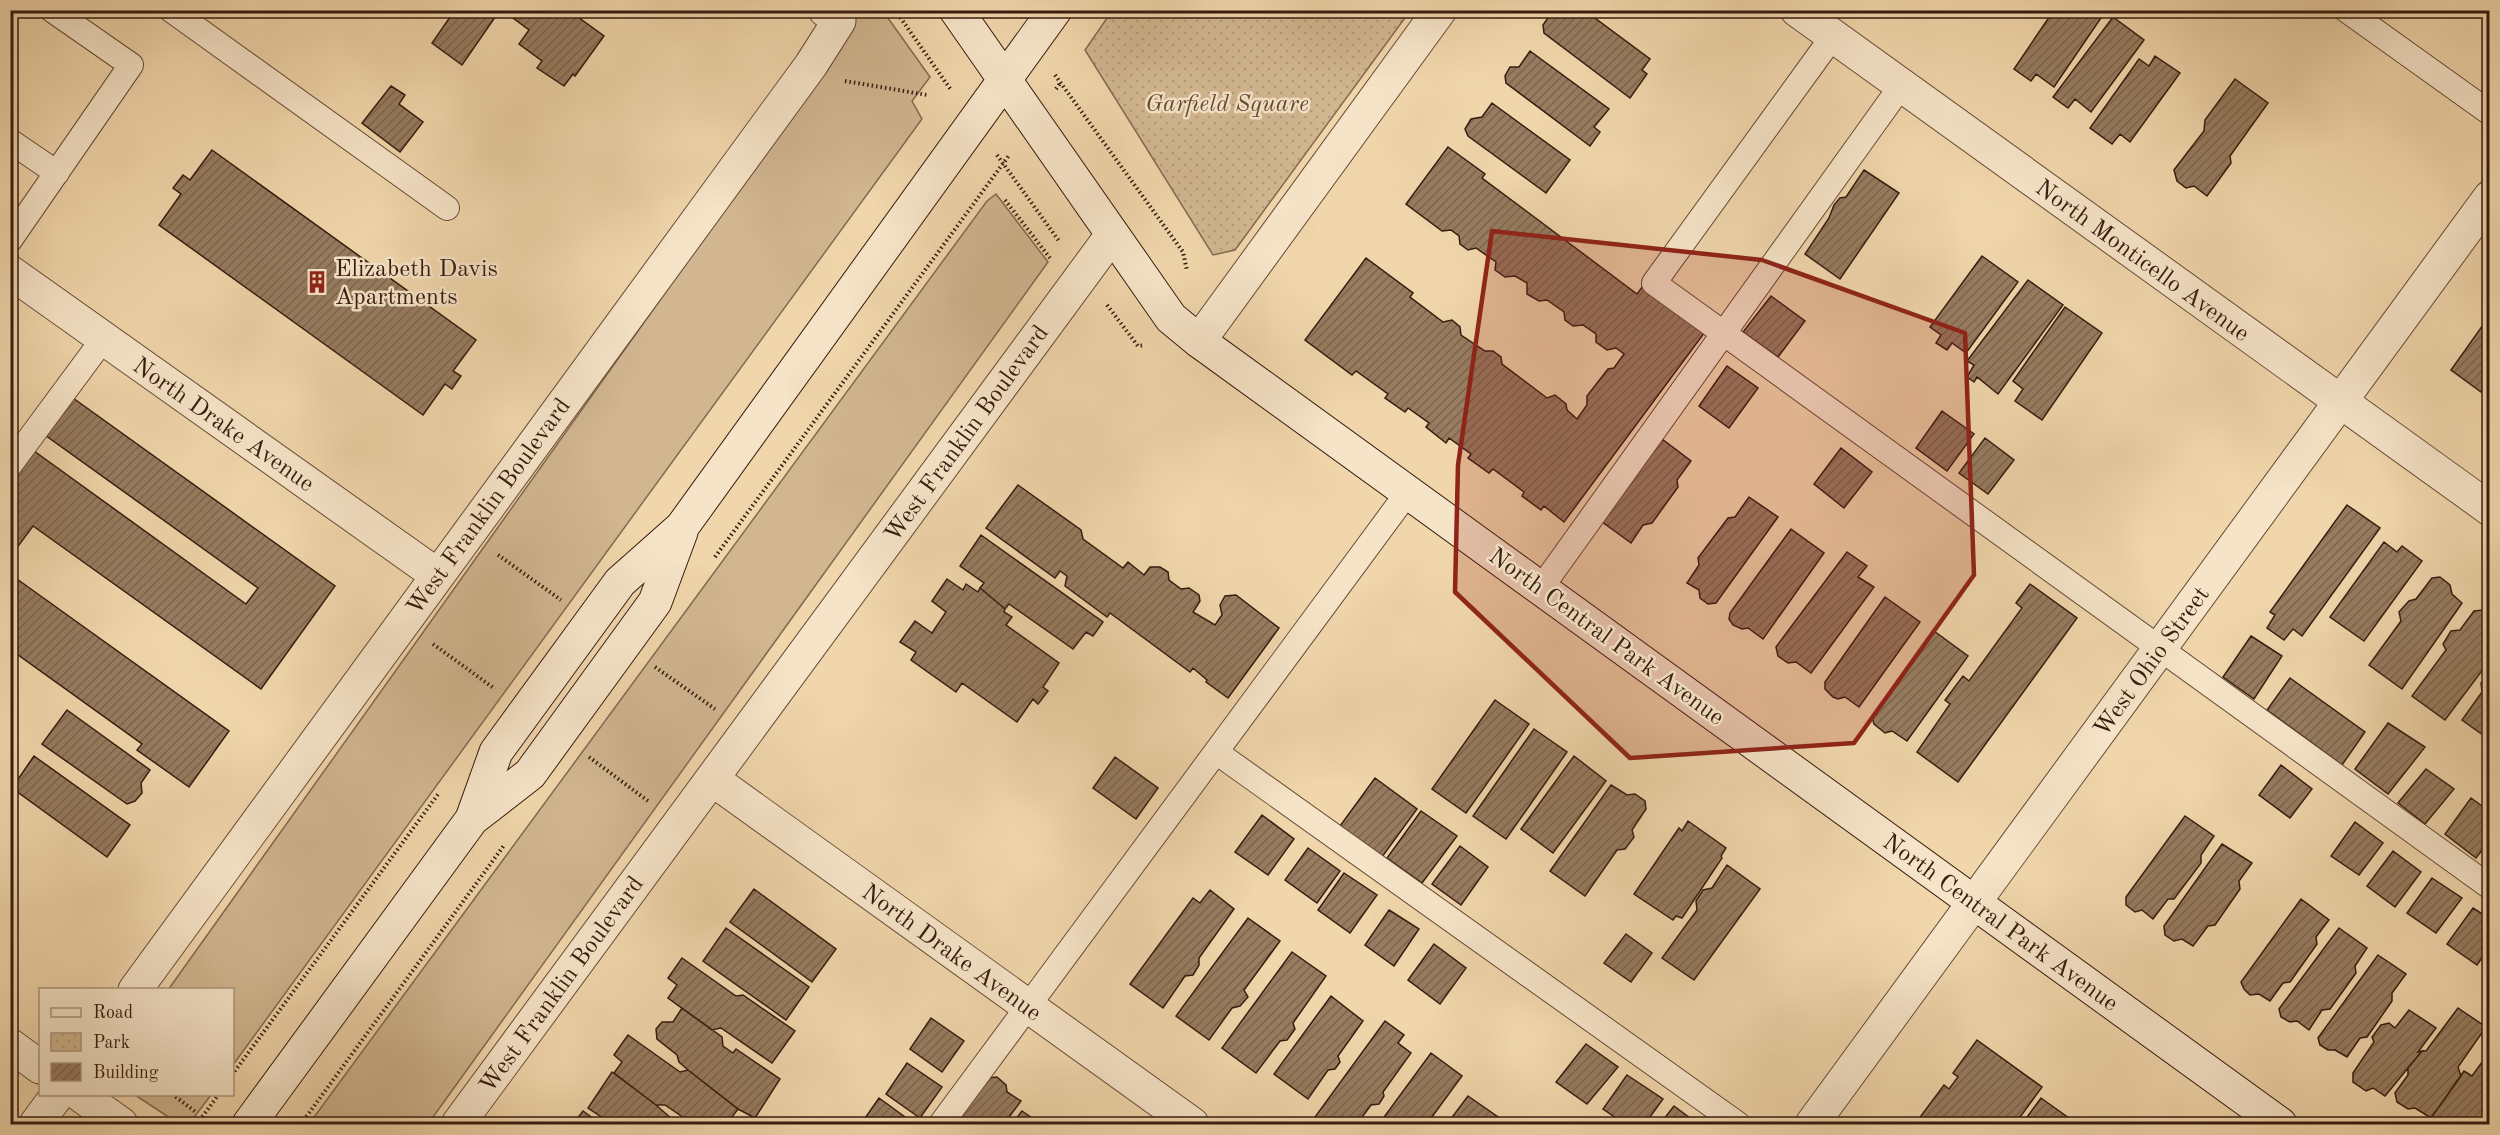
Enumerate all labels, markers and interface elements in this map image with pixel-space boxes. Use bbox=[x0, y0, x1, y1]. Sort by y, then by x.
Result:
park label: Garfield Square bbox=[1145, 93, 1309, 117]
street label: North Monticello Avenue bbox=[2031, 176, 2253, 347]
place label: Elizabeth Davis Apartments bbox=[335, 258, 498, 310]
building icon: Elizabeth Davis Apartments bbox=[304, 269, 330, 295]
street label: West Franklin Boulevard bbox=[881, 322, 1054, 547]
street label: North Drake Avenue bbox=[128, 354, 318, 497]
street label: West Franklin Boulevard bbox=[403, 395, 576, 620]
street label: North Central Park Avenue bbox=[1484, 544, 1728, 731]
street label: West Ohio Street bbox=[2090, 583, 2215, 741]
street label: North Central Park Avenue bbox=[1878, 830, 2122, 1017]
street label: West Franklin Boulevard bbox=[476, 873, 649, 1098]
street label: North Drake Avenue bbox=[857, 881, 1045, 1027]
legend bbox=[39, 988, 234, 1096]
text: Road bbox=[93, 1004, 133, 1022]
text: Park bbox=[93, 1034, 130, 1052]
text: Building bbox=[93, 1064, 159, 1082]

